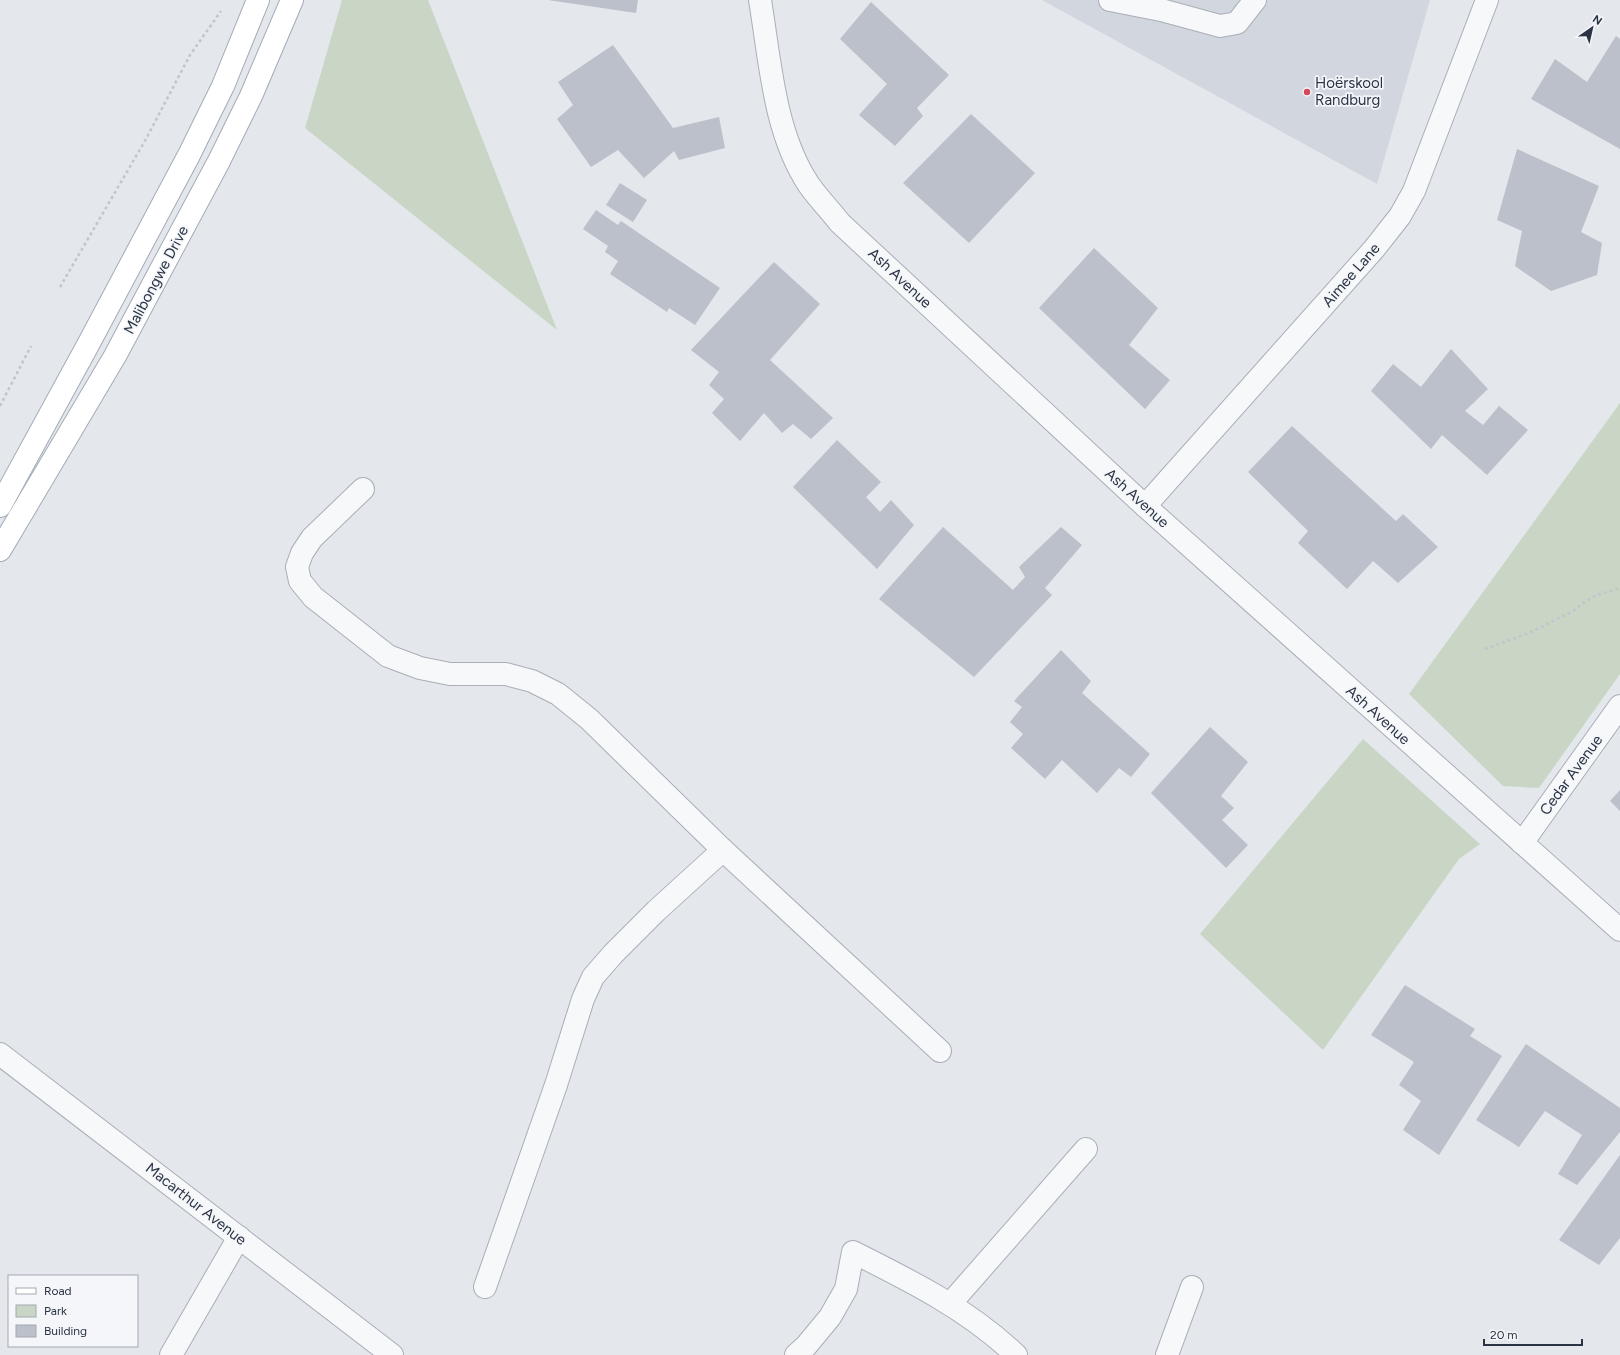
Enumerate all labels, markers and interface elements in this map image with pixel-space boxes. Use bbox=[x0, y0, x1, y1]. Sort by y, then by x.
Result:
north arrow bbox=[1572, 8, 1612, 48]
text: N bbox=[1590, 12, 1604, 28]
place label: Hoërskool Randburg bbox=[1315, 74, 1383, 109]
marker: Hoërskool Randburg bbox=[1302, 87, 1312, 97]
street label: Malibongwe Drive bbox=[120, 223, 192, 337]
street label: Aimee Lane bbox=[1318, 239, 1384, 311]
street label: Ash Avenue bbox=[865, 244, 935, 312]
street label: Ash Avenue bbox=[1101, 465, 1173, 531]
street label: Ash Avenue bbox=[1342, 682, 1414, 748]
street label: Cedar Avenue bbox=[1536, 731, 1606, 819]
street label: Macarthur Avenue bbox=[142, 1159, 250, 1249]
legend bbox=[8, 1275, 138, 1347]
text: Road bbox=[44, 1284, 72, 1298]
text: Park bbox=[44, 1304, 67, 1318]
scale bar bbox=[1484, 1321, 1582, 1347]
text: Building bbox=[44, 1324, 87, 1338]
text: 20 m bbox=[1490, 1328, 1518, 1342]

